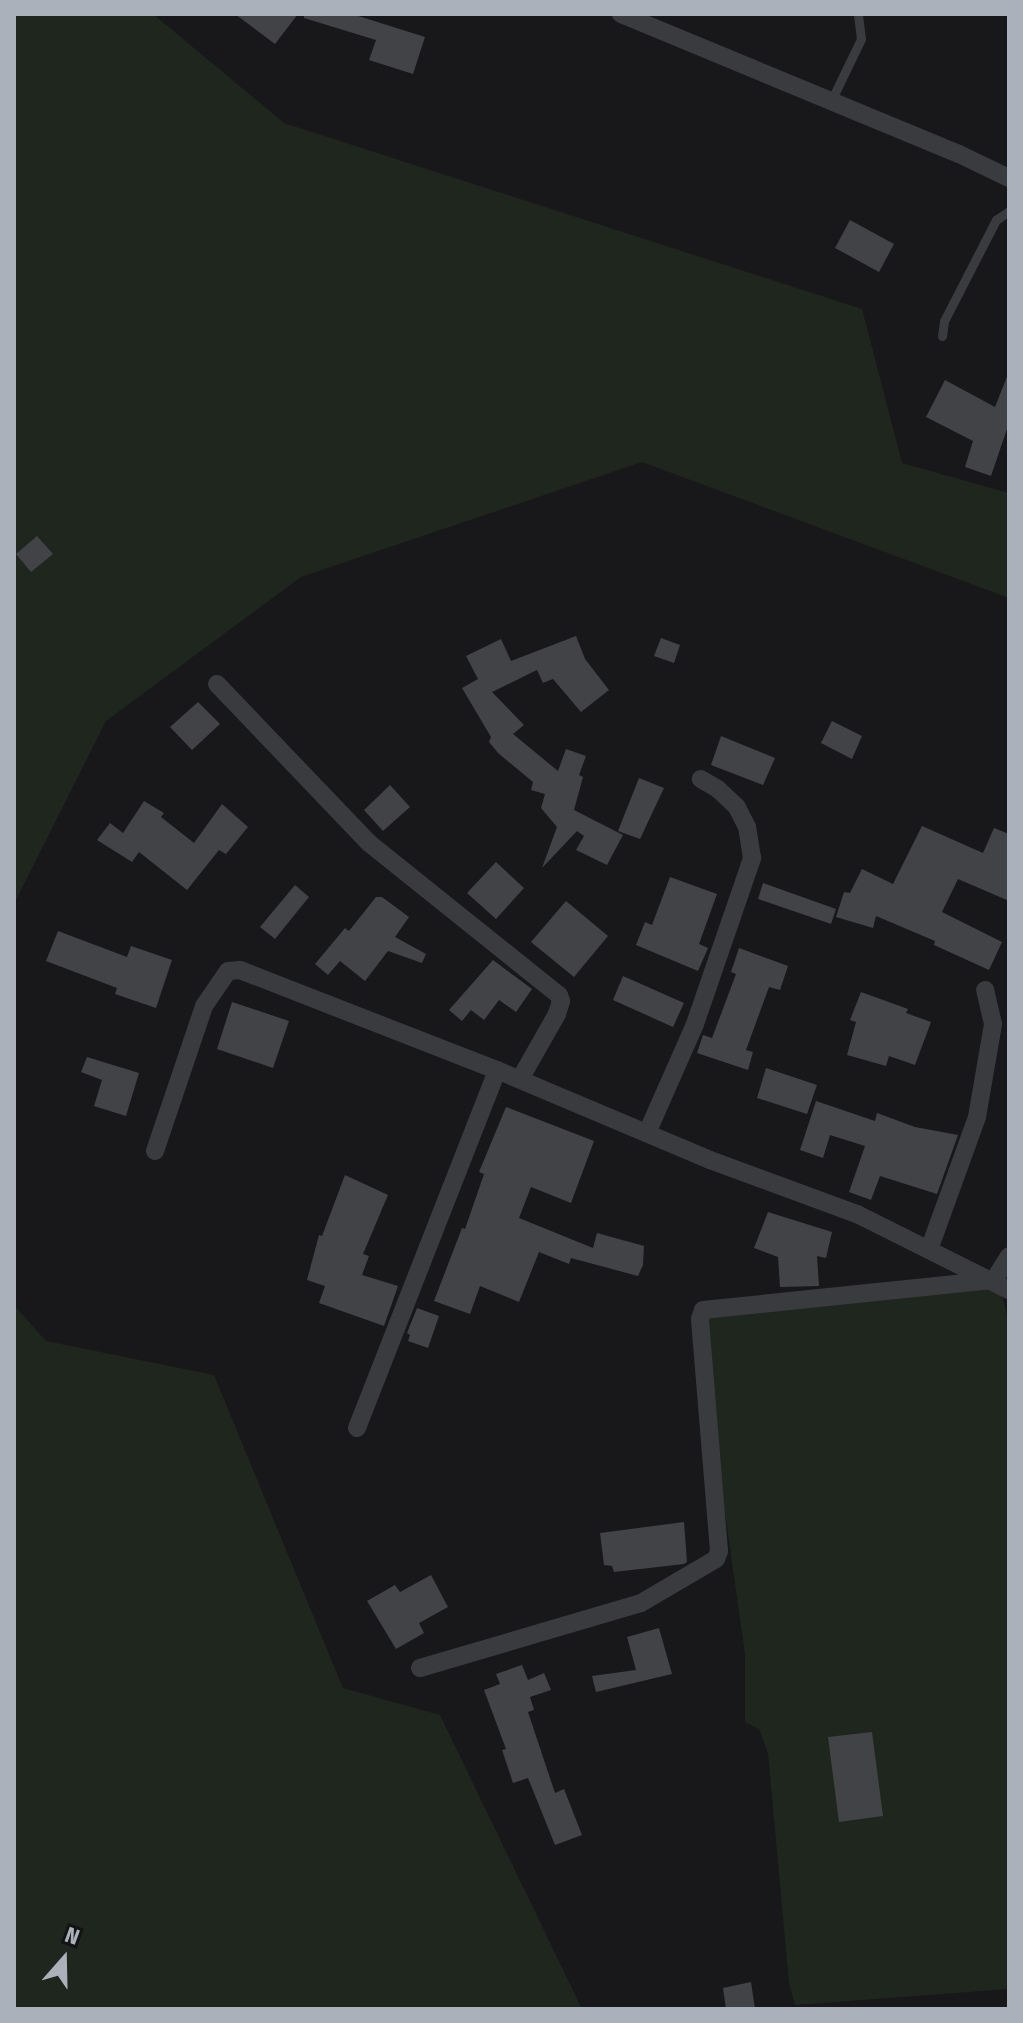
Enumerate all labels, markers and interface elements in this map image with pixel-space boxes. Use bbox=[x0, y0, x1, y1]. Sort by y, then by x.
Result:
north arrow bbox=[24, 1919, 104, 1999]
text: N bbox=[62, 1921, 83, 1951]

